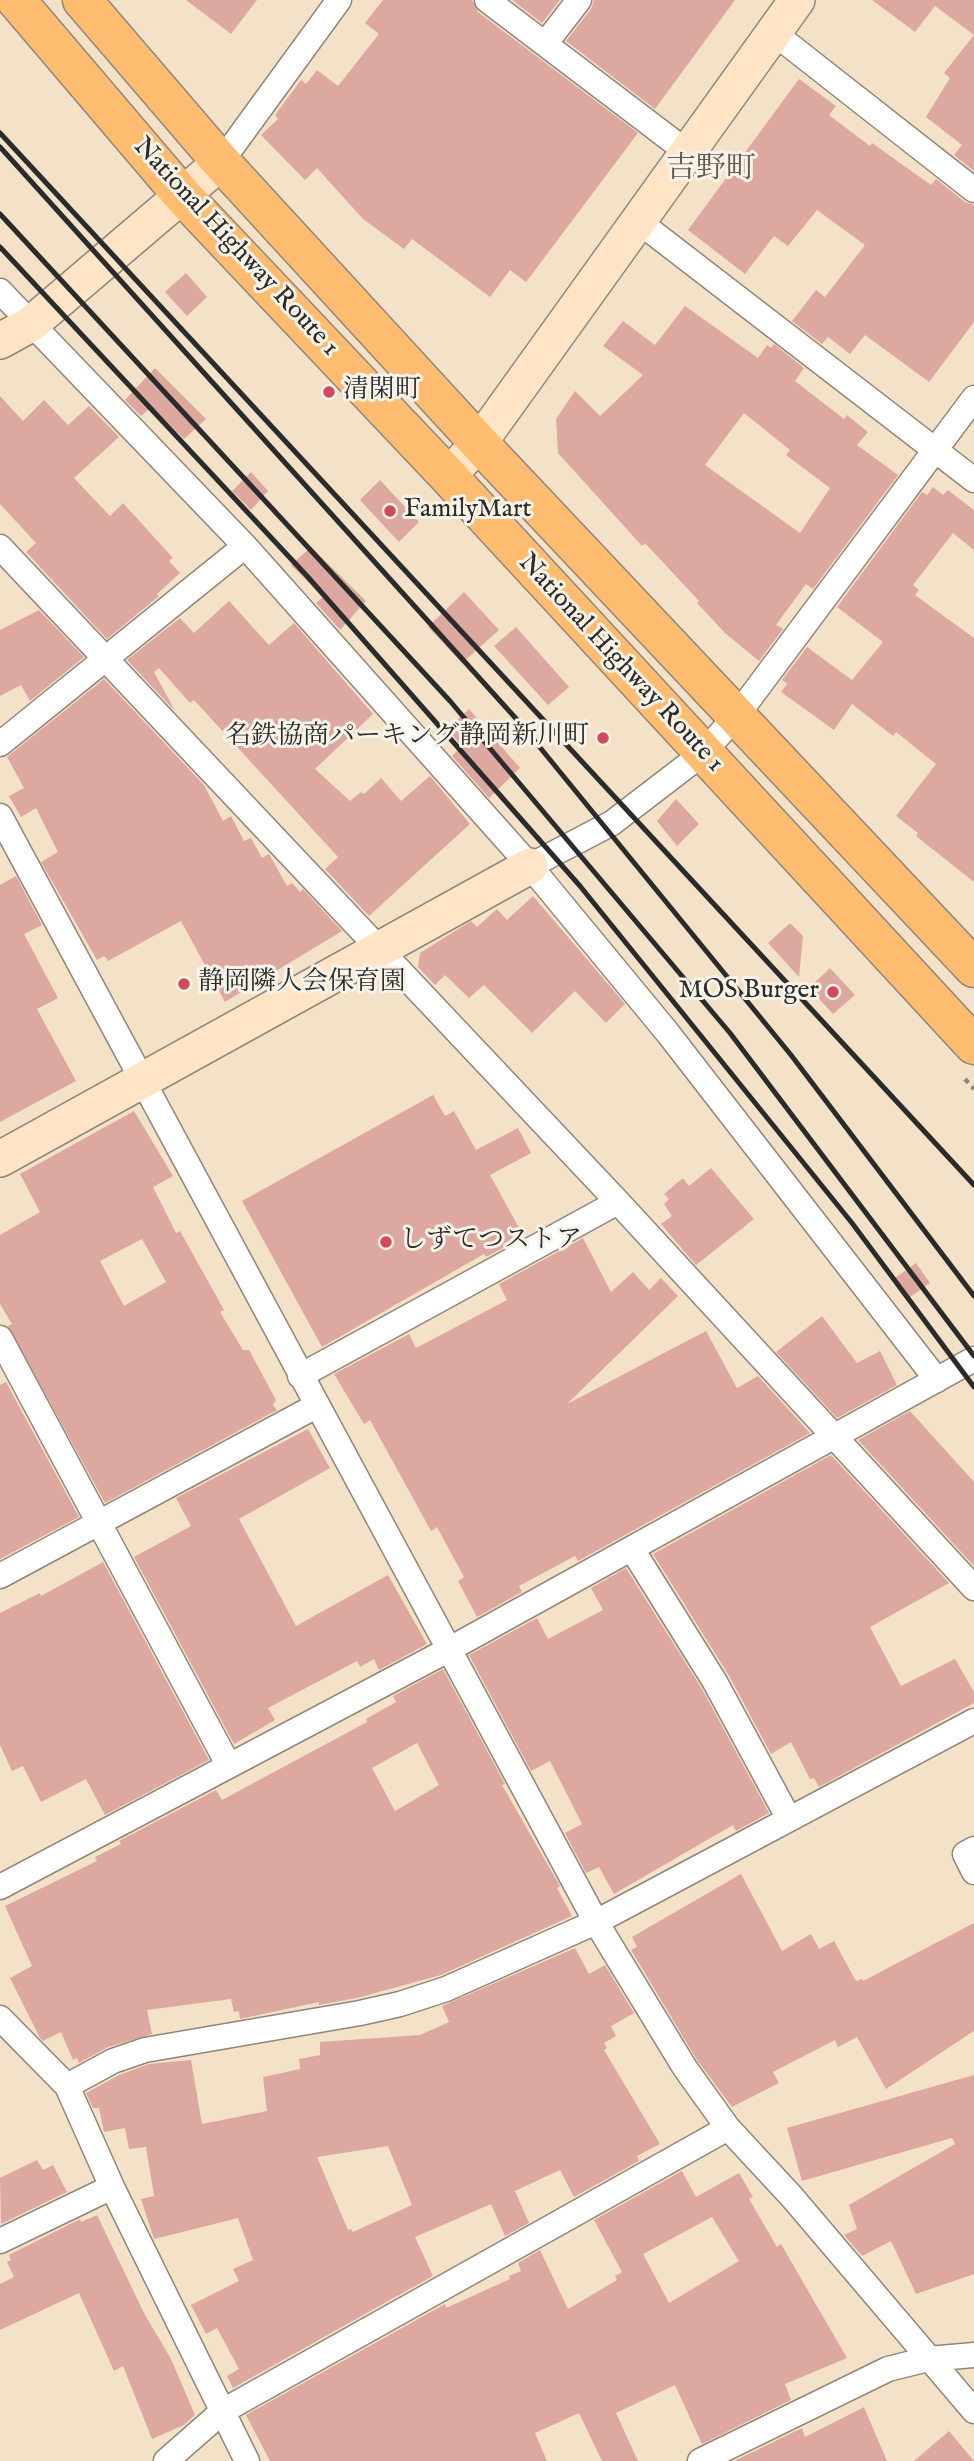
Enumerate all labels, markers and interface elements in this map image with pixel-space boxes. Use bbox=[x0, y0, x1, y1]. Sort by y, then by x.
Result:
street label: National Highway Route 1 bbox=[126, 132, 344, 364]
district label: 吉野町 bbox=[666, 153, 756, 189]
place label: 清閑町 bbox=[343, 376, 421, 408]
marker: 清閑町 bbox=[321, 384, 337, 400]
place label: FamilyMart bbox=[404, 495, 532, 527]
marker: FamilyMart bbox=[382, 503, 398, 519]
street label: National Highway Route 1 bbox=[511, 548, 729, 780]
place label: 名鉄協商パーキング静岡新川町 bbox=[225, 722, 589, 754]
marker: 名鉄協商パーキング静岡新川町 bbox=[595, 730, 611, 746]
place label: 静岡隣人会保育園 bbox=[198, 968, 406, 1000]
marker: 静岡隣人会保育園 bbox=[176, 976, 192, 992]
place label: MOS Burger bbox=[678, 976, 819, 1008]
marker: MOS Burger bbox=[825, 984, 841, 1000]
place label: しずてつストア bbox=[400, 1226, 582, 1258]
marker: しずてつストア bbox=[378, 1234, 394, 1250]

